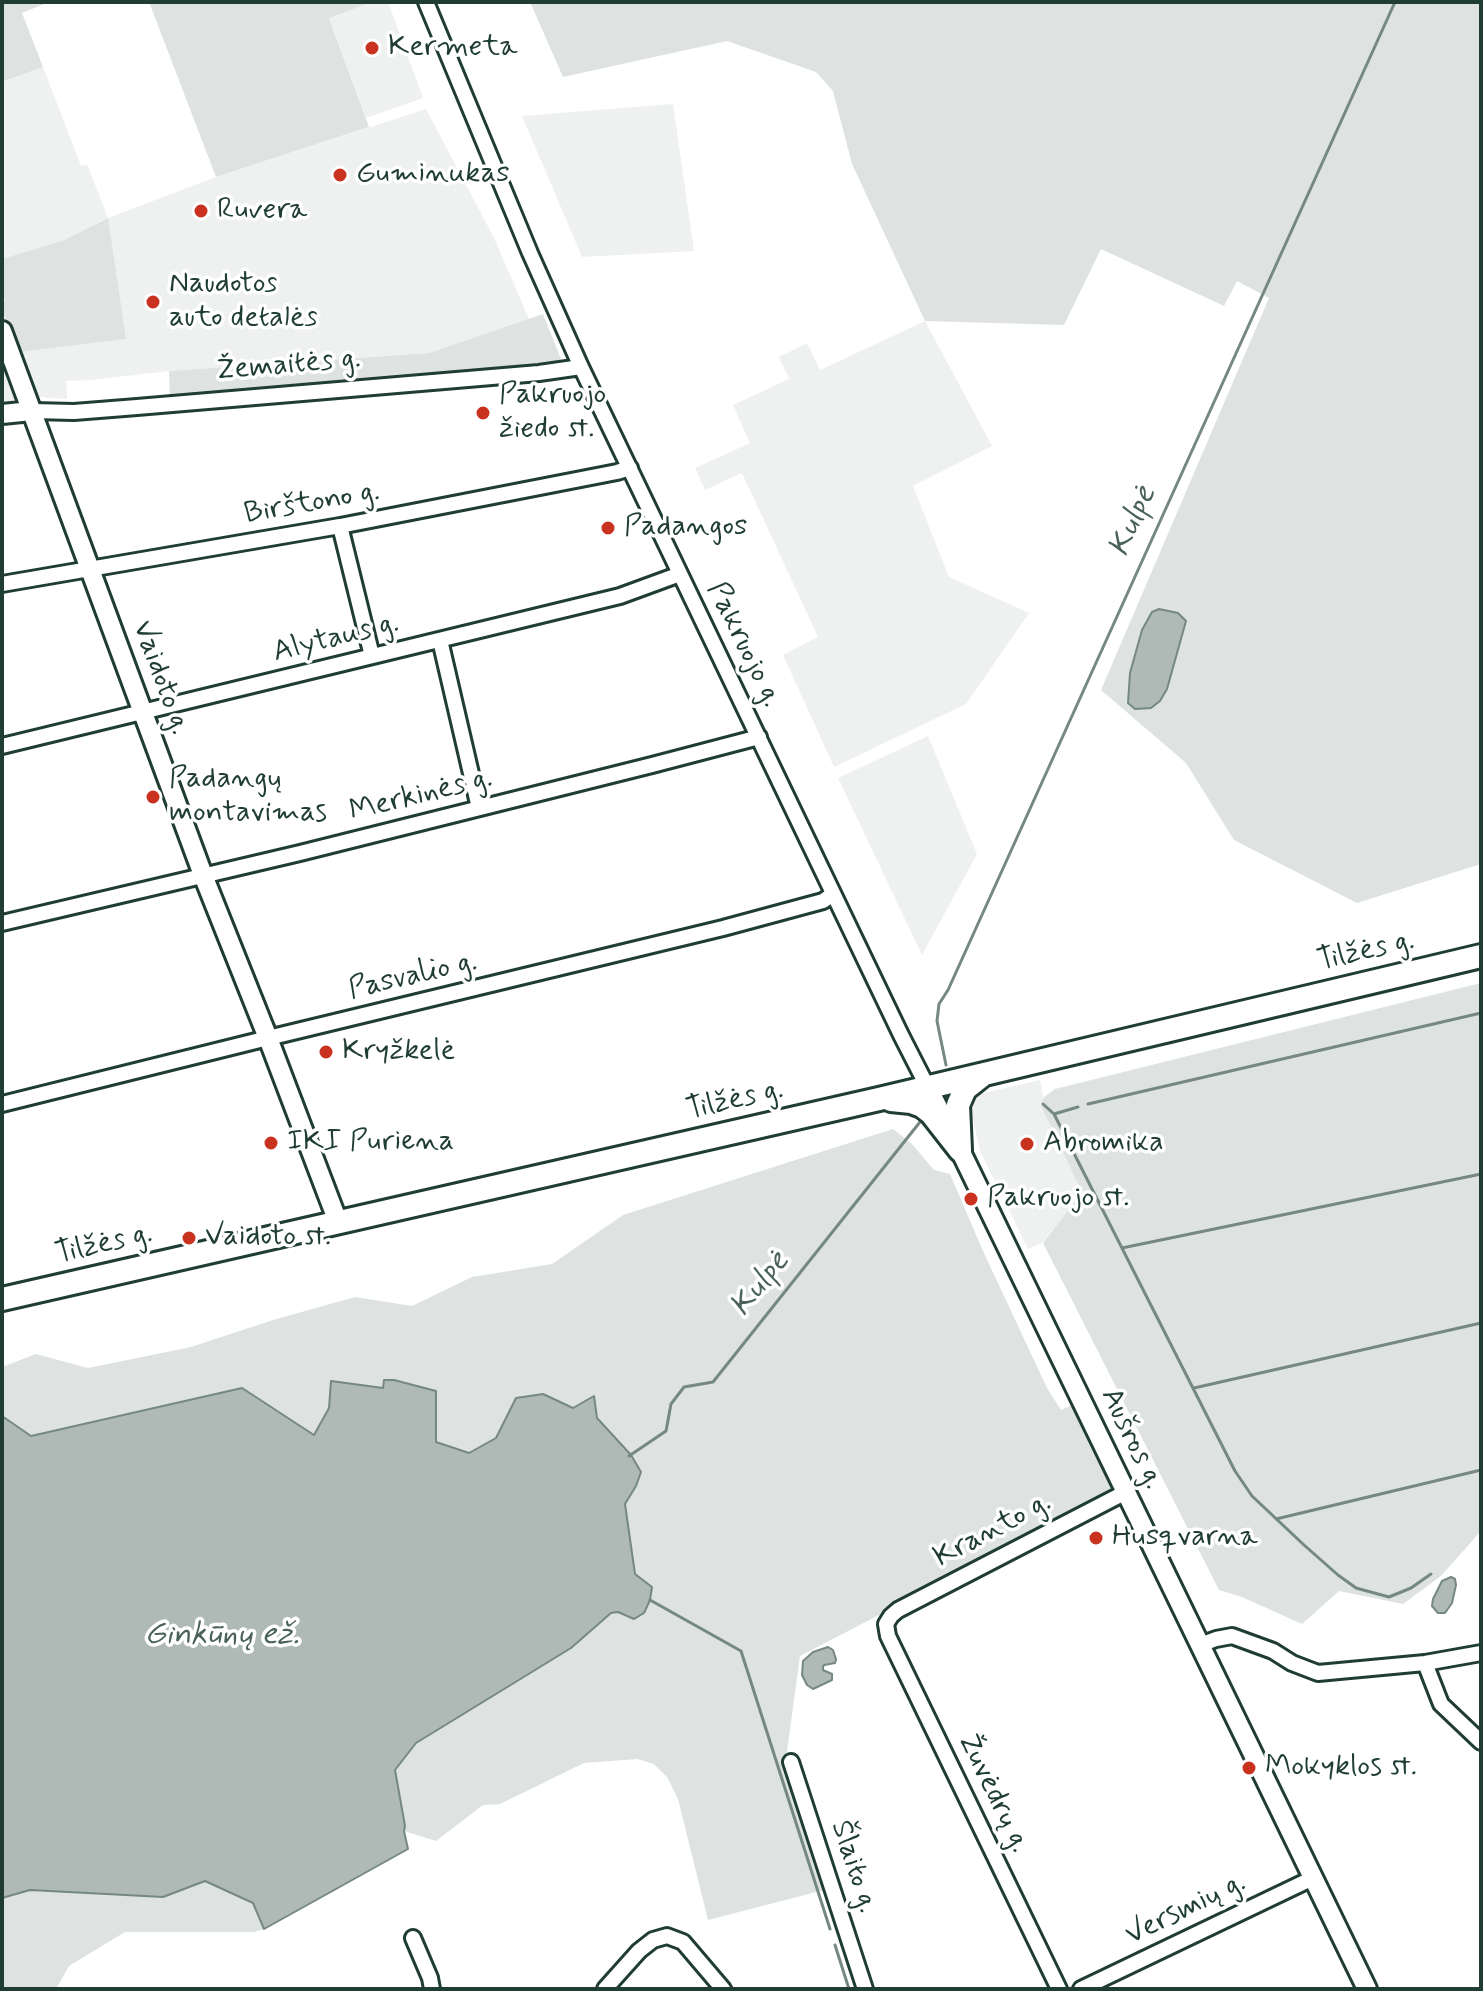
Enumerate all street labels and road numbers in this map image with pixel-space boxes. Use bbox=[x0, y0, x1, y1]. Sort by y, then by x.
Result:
street label: Žemaitės g. bbox=[216, 342, 362, 390]
street label: Birštono g. bbox=[241, 474, 383, 534]
street label: Pakruojo g. bbox=[697, 577, 789, 713]
street label: Alytaus g. bbox=[269, 606, 403, 672]
street label: Vaidoto g. bbox=[123, 616, 197, 740]
street label: Merkinės g. bbox=[346, 761, 496, 831]
street label: Tilžės g. bbox=[1314, 923, 1418, 981]
street label: Pasvalio g. bbox=[345, 945, 481, 1009]
street label: Tilžės g. bbox=[683, 1072, 787, 1130]
street label: Tilžės g. bbox=[52, 1216, 156, 1274]
street label: Aušros g. bbox=[1091, 1383, 1171, 1495]
street label: Kranto g. bbox=[928, 1485, 1058, 1577]
street label: Žuvėdrų g. bbox=[949, 1729, 1037, 1859]
street label: Šlaito g. bbox=[821, 1816, 885, 1918]
street label: Versmių g. bbox=[1120, 1866, 1252, 1954]

